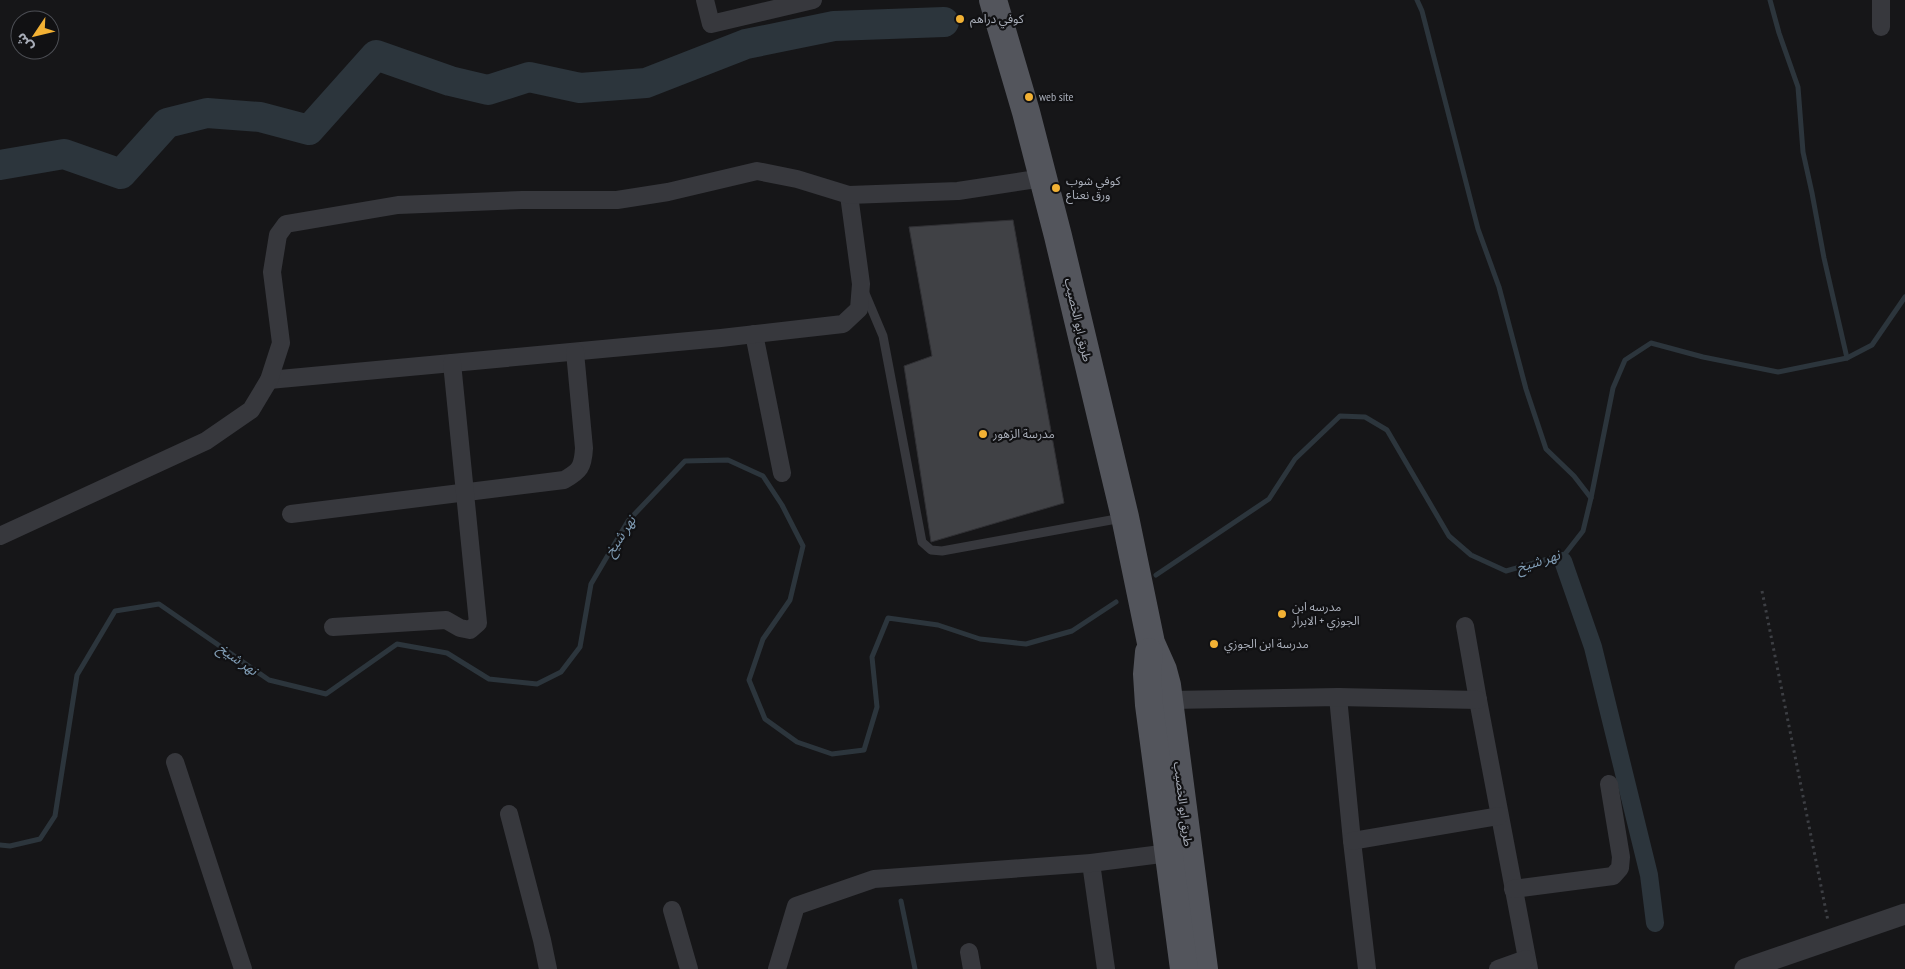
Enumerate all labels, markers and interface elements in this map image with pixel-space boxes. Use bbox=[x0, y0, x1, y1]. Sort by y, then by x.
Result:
north arrow bbox=[10, 10, 60, 60]
place label: كوفي دراهم bbox=[970, 11, 1025, 29]
marker: كوفي دراهم bbox=[954, 13, 966, 25]
text: ش bbox=[11, 29, 37, 55]
place label: web site bbox=[1039, 89, 1074, 104]
marker: web site bbox=[1023, 91, 1035, 103]
place label: كوفي شوب ورق نعناع bbox=[1066, 173, 1121, 204]
marker: كوفي شوب ورق نعناع bbox=[1050, 182, 1062, 194]
street label: طريق ابو الخصيب bbox=[1061, 277, 1095, 363]
place label: مدرسة الزهور bbox=[992, 426, 1055, 441]
marker: مدرسة الزهور bbox=[977, 428, 989, 440]
water label: نهر شيخ bbox=[600, 512, 642, 562]
water label: نهر شيخ bbox=[1513, 545, 1564, 579]
place label: مدرسه ابن الجوزي + الابرار bbox=[1291, 599, 1360, 631]
marker: مدرسه ابن الجوزي + الابرار bbox=[1276, 608, 1288, 620]
place label: مدرسة ابن الجوزي bbox=[1224, 636, 1309, 654]
water label: نهر شيخ bbox=[213, 638, 262, 681]
marker: مدرسة ابن الجوزي bbox=[1208, 638, 1220, 650]
street label: طريق ابو الخصيب bbox=[1170, 761, 1196, 847]

